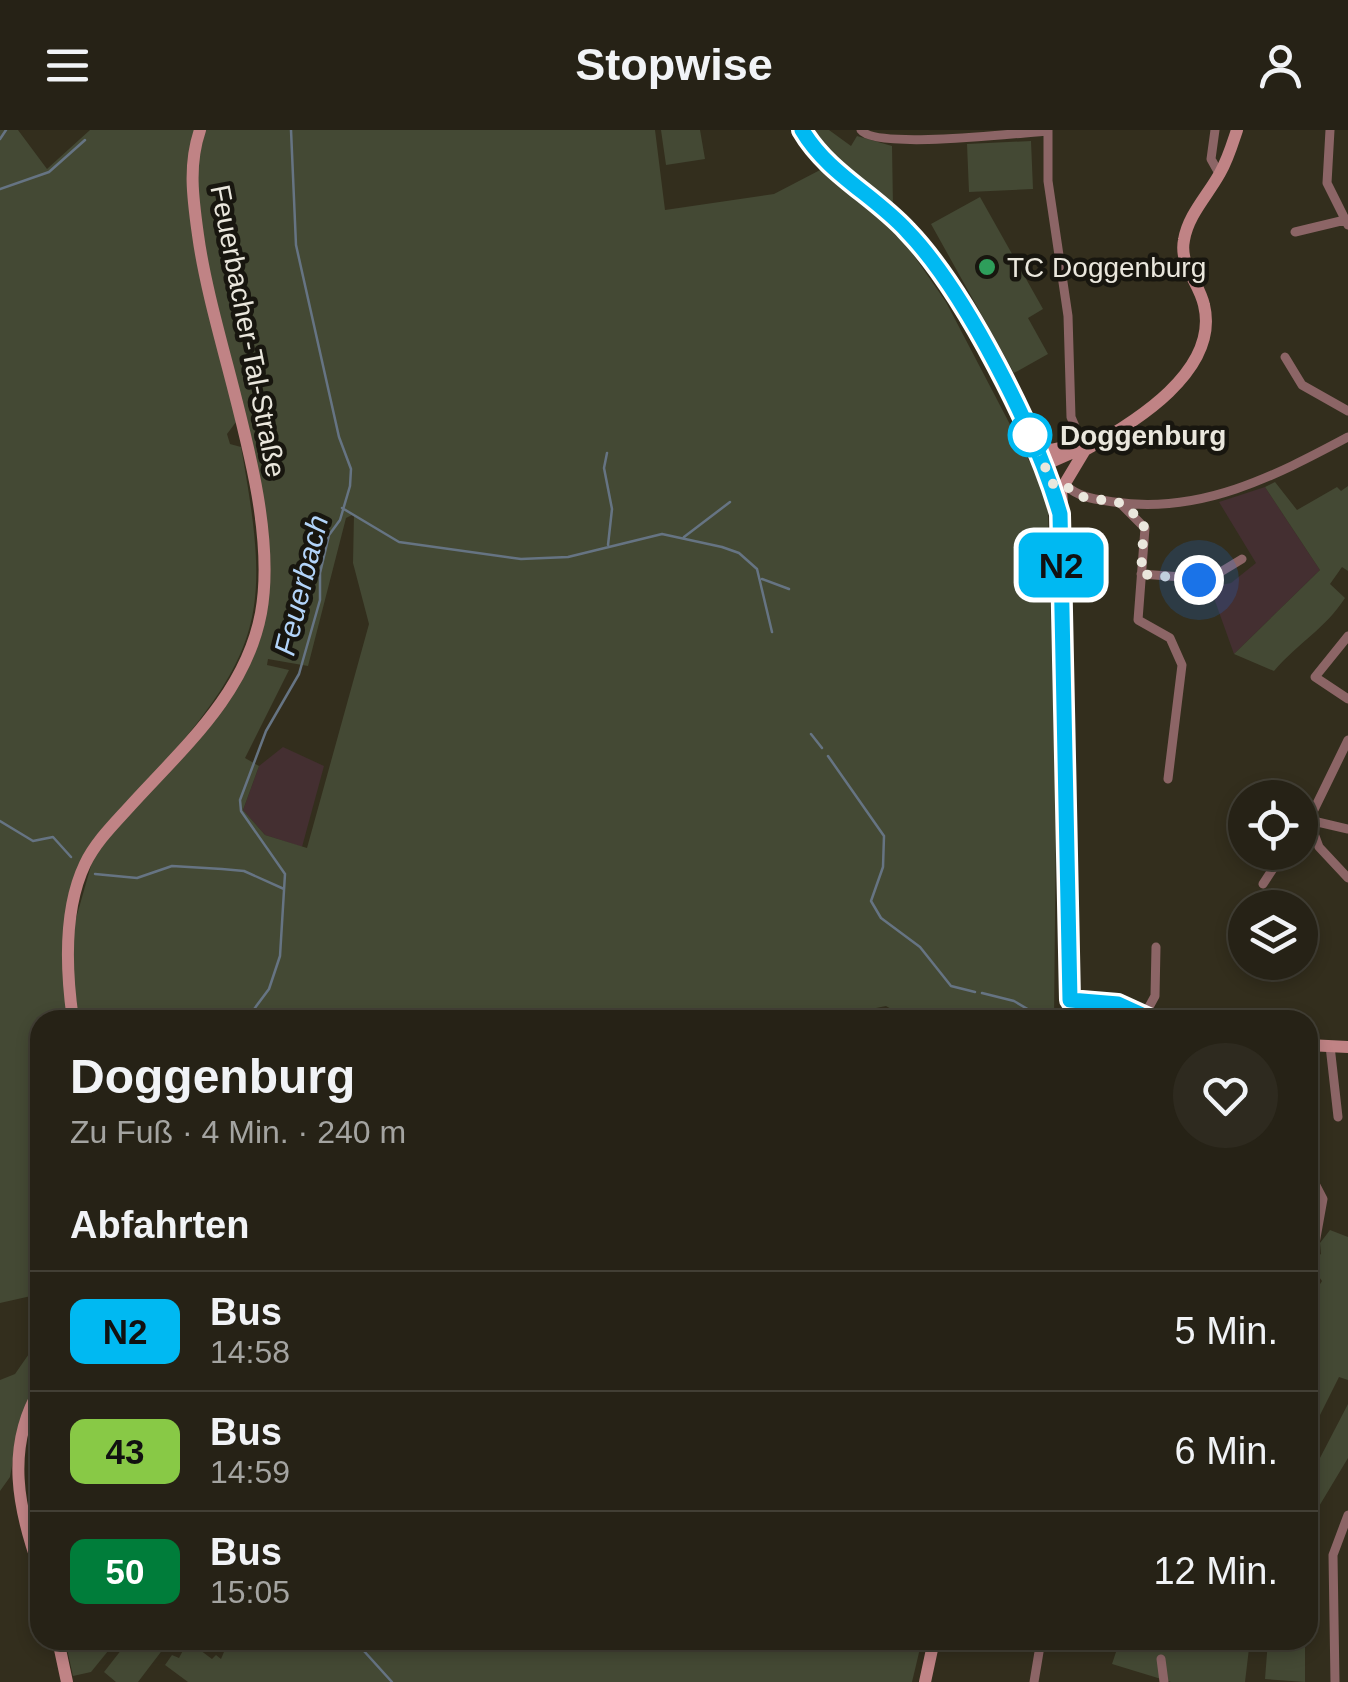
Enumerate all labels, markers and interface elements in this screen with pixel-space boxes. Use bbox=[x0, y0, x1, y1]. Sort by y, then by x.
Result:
icon: menu bbox=[40, 38, 95, 93]
icon: person bbox=[1253, 38, 1308, 93]
text: Stopwise bbox=[575, 39, 773, 90]
street label: Feuerbacher-Tal-Straße bbox=[204, 182, 292, 480]
place label: TC Doggenburg bbox=[1007, 252, 1206, 283]
marker: TC Doggenburg bbox=[976, 256, 998, 278]
marker: Doggenburg bbox=[1009, 414, 1051, 456]
place label: Doggenburg bbox=[1060, 420, 1226, 451]
water label: Feuerbach bbox=[268, 511, 334, 659]
line badge: N2 bbox=[1016, 532, 1106, 598]
text: N2 bbox=[1039, 546, 1083, 585]
your location bbox=[1174, 555, 1224, 605]
map controls bbox=[1228, 780, 1318, 980]
button: locate bbox=[1228, 780, 1318, 870]
button: layers bbox=[1228, 890, 1318, 980]
button: heart bbox=[1173, 1043, 1278, 1148]
text: Doggenburg bbox=[70, 1050, 355, 1103]
text: Zu Fuß · 4 Min. · 240 m bbox=[70, 1114, 406, 1150]
text: Abfahrten bbox=[70, 1204, 249, 1246]
text: Bus bbox=[210, 1291, 282, 1333]
text: 5 Min. bbox=[1175, 1310, 1278, 1352]
text: N2 bbox=[103, 1312, 147, 1351]
text: 14:58 bbox=[210, 1334, 290, 1370]
text: Bus bbox=[210, 1411, 282, 1453]
text: 6 Min. bbox=[1175, 1430, 1278, 1472]
text: 43 bbox=[106, 1432, 144, 1471]
text: 14:59 bbox=[210, 1454, 290, 1490]
text: Bus bbox=[210, 1531, 282, 1573]
text: 12 Min. bbox=[1153, 1550, 1278, 1592]
text: 50 bbox=[106, 1552, 144, 1591]
text: 15:05 bbox=[210, 1574, 290, 1610]

